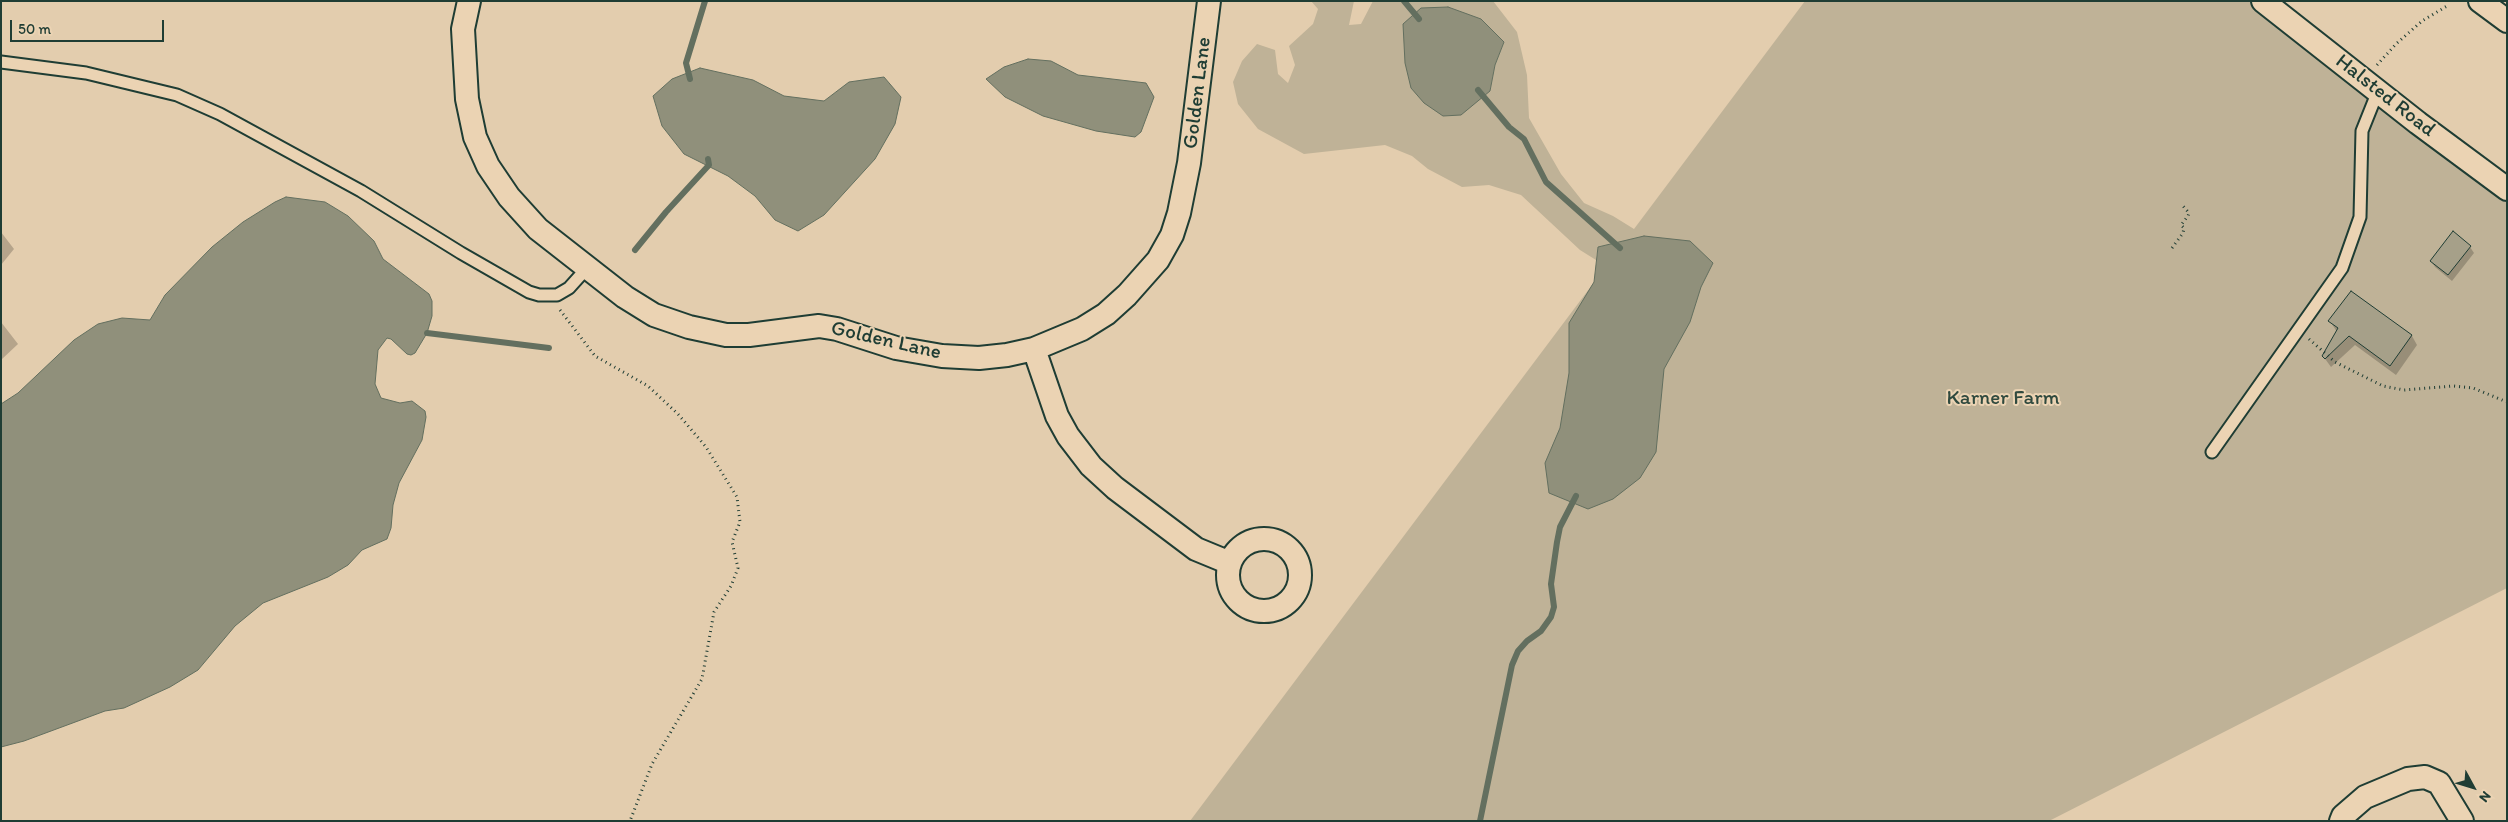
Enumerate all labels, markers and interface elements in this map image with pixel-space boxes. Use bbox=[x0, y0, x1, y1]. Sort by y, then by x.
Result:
scale bar bbox=[12, 10, 166, 42]
text: 50 m bbox=[18, 20, 51, 38]
street label: Golden Lane bbox=[1179, 36, 1217, 150]
street label: Halsted Road bbox=[2330, 49, 2440, 143]
street label: Golden Lane bbox=[828, 316, 944, 366]
park label: Karner Farm bbox=[1946, 386, 2060, 412]
north arrow bbox=[2448, 762, 2498, 812]
text: N bbox=[2475, 788, 2495, 806]

